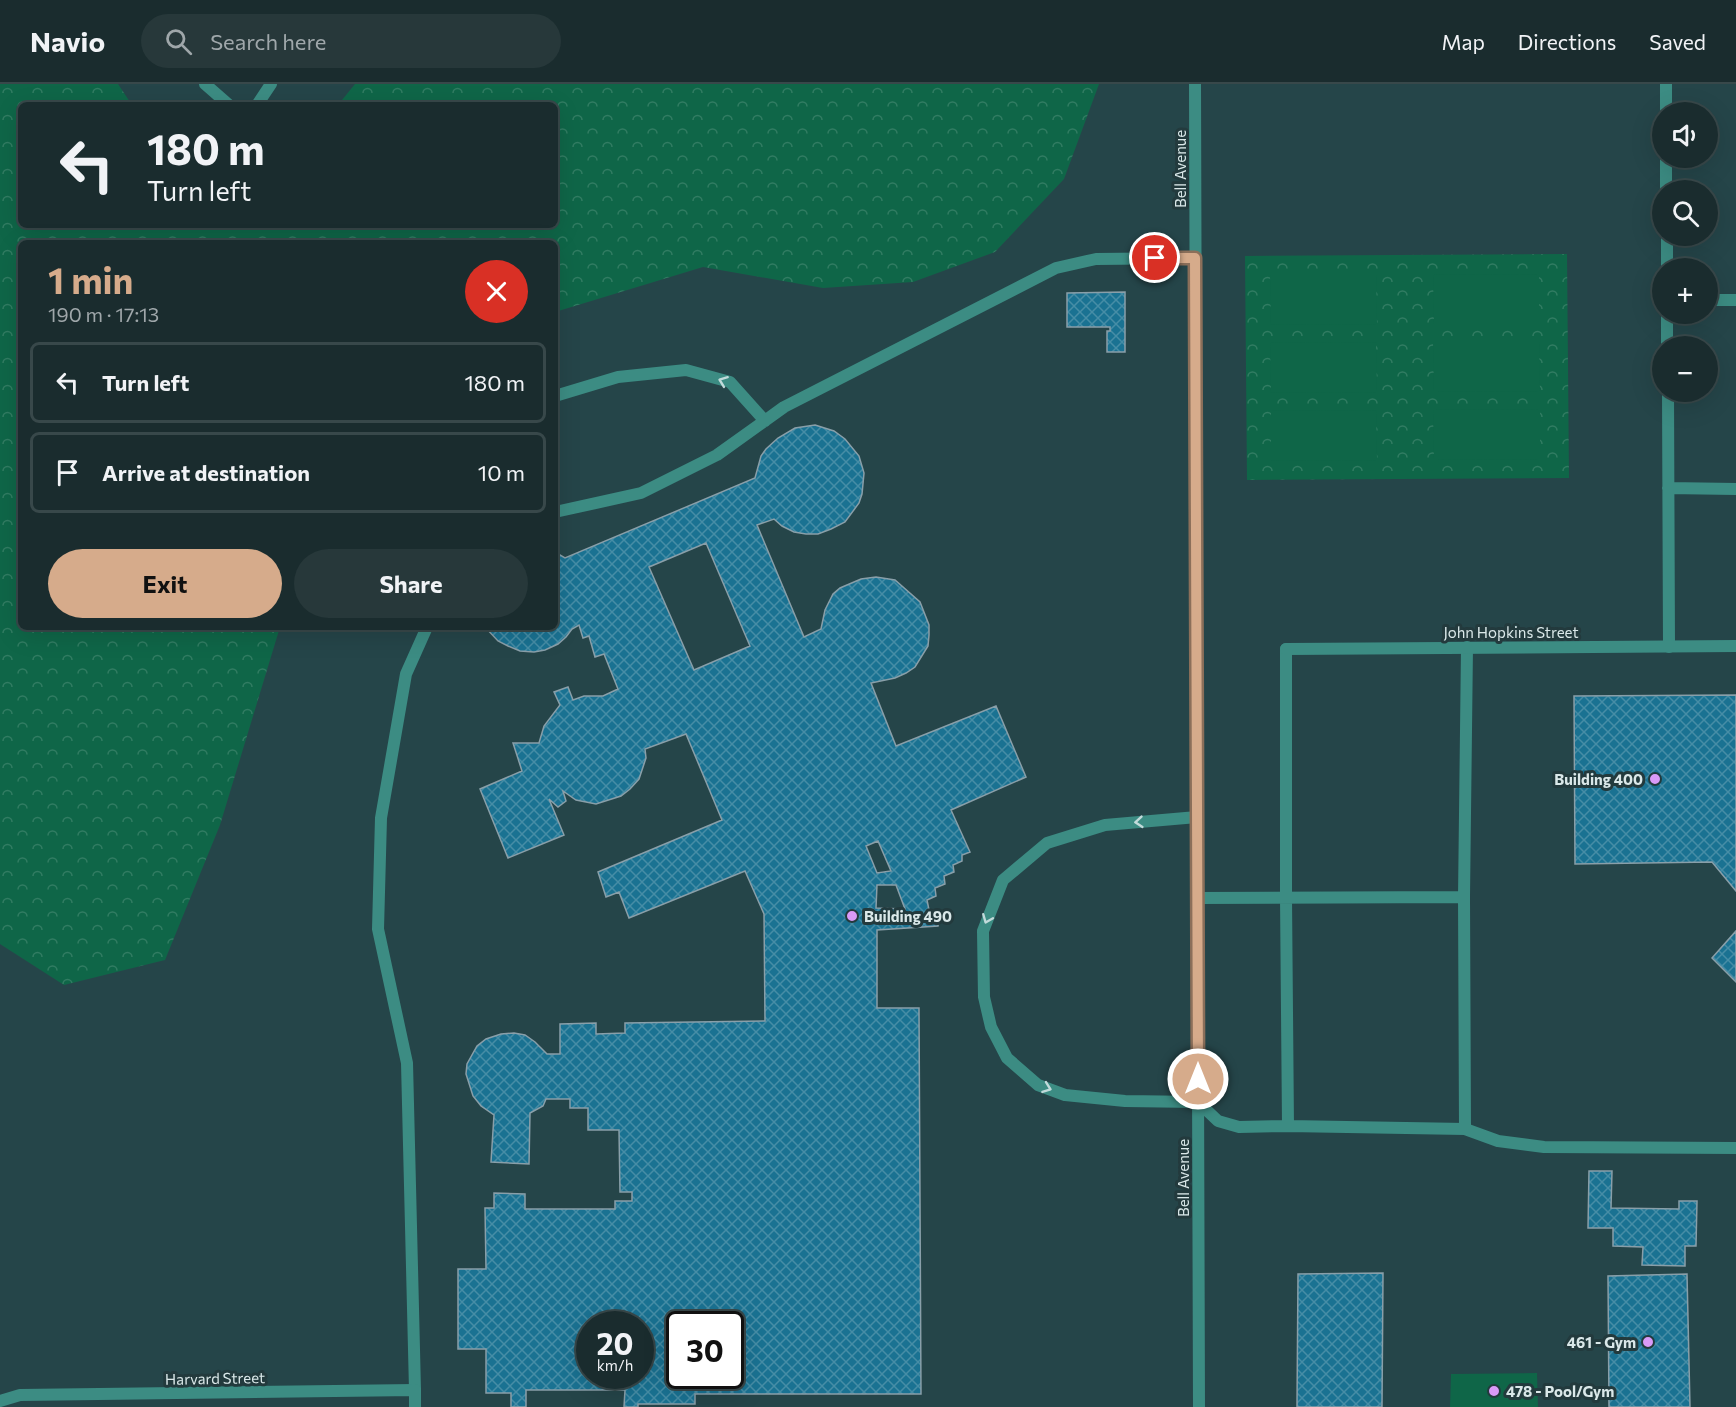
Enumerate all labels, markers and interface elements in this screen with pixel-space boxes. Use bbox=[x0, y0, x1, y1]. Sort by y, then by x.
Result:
search box bbox=[141, 14, 561, 68]
text: Navio bbox=[30, 24, 105, 58]
icon: search bbox=[162, 25, 195, 58]
text: Search here bbox=[210, 28, 326, 55]
text: Map bbox=[1442, 29, 1485, 54]
text: Directions bbox=[1518, 29, 1616, 54]
text: Saved bbox=[1649, 29, 1706, 54]
map controls bbox=[1652, 102, 1718, 402]
button: sound bbox=[1652, 102, 1718, 168]
text: 180 m bbox=[147, 122, 265, 174]
icon: left bbox=[48, 126, 126, 204]
street label: Bell Avenue bbox=[1171, 130, 1189, 208]
text: Turn left bbox=[147, 174, 251, 207]
button: search bbox=[1652, 180, 1718, 246]
pin bbox=[1129, 232, 1180, 283]
icon: arrive bbox=[1138, 241, 1171, 274]
text: 1 min bbox=[48, 257, 133, 301]
button: + bbox=[1652, 258, 1718, 324]
button: close bbox=[465, 260, 528, 323]
text: 190 m · 17:13 bbox=[48, 302, 159, 326]
button: − bbox=[1652, 336, 1718, 402]
icon: left bbox=[51, 366, 84, 399]
text: Turn left bbox=[102, 369, 189, 396]
text: 180 m bbox=[464, 369, 525, 396]
one-way arrow bbox=[719, 376, 729, 389]
icon: arrive bbox=[51, 456, 84, 489]
text: Arrive at destination bbox=[102, 459, 310, 486]
text: 10 m bbox=[478, 459, 525, 486]
button: Exit bbox=[48, 549, 282, 618]
button: Share bbox=[294, 549, 528, 618]
street label: John Hopkins Street bbox=[1443, 623, 1579, 641]
place label: Building 400 bbox=[1554, 770, 1643, 788]
marker: Building 400 bbox=[1648, 772, 1662, 786]
one-way arrow bbox=[1134, 815, 1144, 828]
place label: Building 490 bbox=[864, 907, 952, 925]
marker: Building 490 bbox=[845, 909, 859, 923]
one-way arrow bbox=[982, 913, 994, 924]
position arrow bbox=[1166, 1047, 1230, 1111]
one-way arrow bbox=[1041, 1081, 1052, 1093]
street label: Bell Avenue bbox=[1174, 1139, 1192, 1217]
speed limit sign: 30 bbox=[666, 1311, 744, 1389]
text: 20 bbox=[597, 1324, 633, 1361]
place label: 461 - Gym bbox=[1567, 1333, 1636, 1351]
marker: 461 - Gym bbox=[1641, 1335, 1655, 1349]
text: km/h bbox=[597, 1356, 633, 1374]
street label: Harvard Street bbox=[165, 1368, 265, 1388]
place label: 478 - Pool/Gym bbox=[1506, 1382, 1614, 1400]
marker: 478 - Pool/Gym bbox=[1487, 1384, 1501, 1398]

